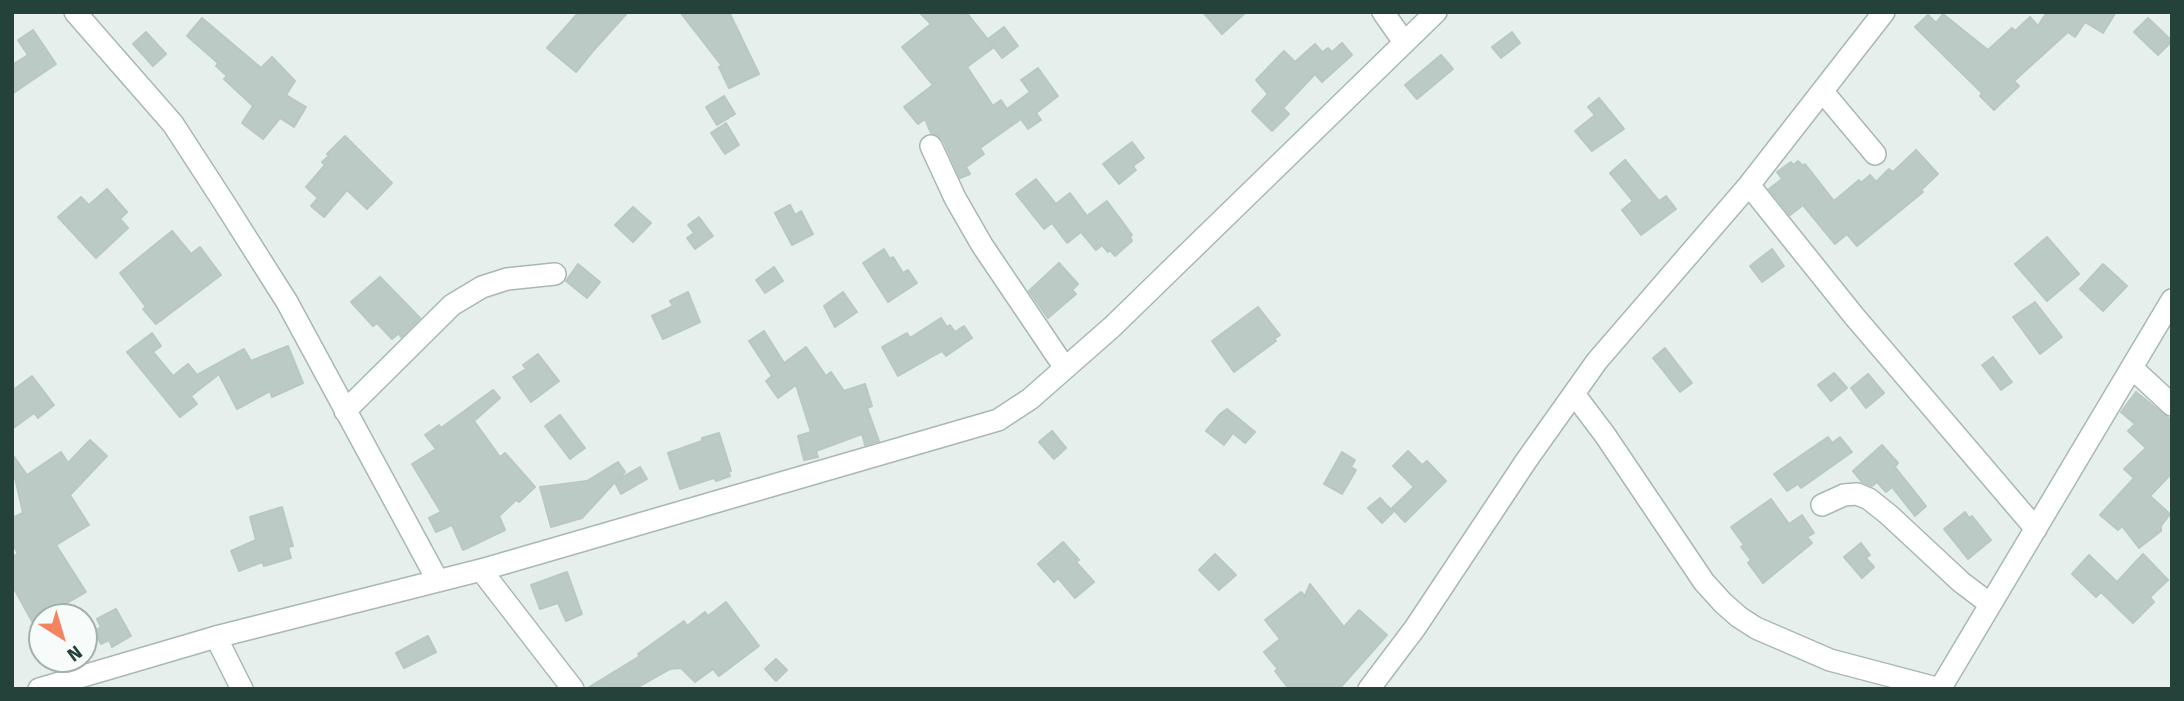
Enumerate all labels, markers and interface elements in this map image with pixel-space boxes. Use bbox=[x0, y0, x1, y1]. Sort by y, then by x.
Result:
north arrow bbox=[28, 603, 98, 673]
text: N bbox=[63, 641, 87, 667]

